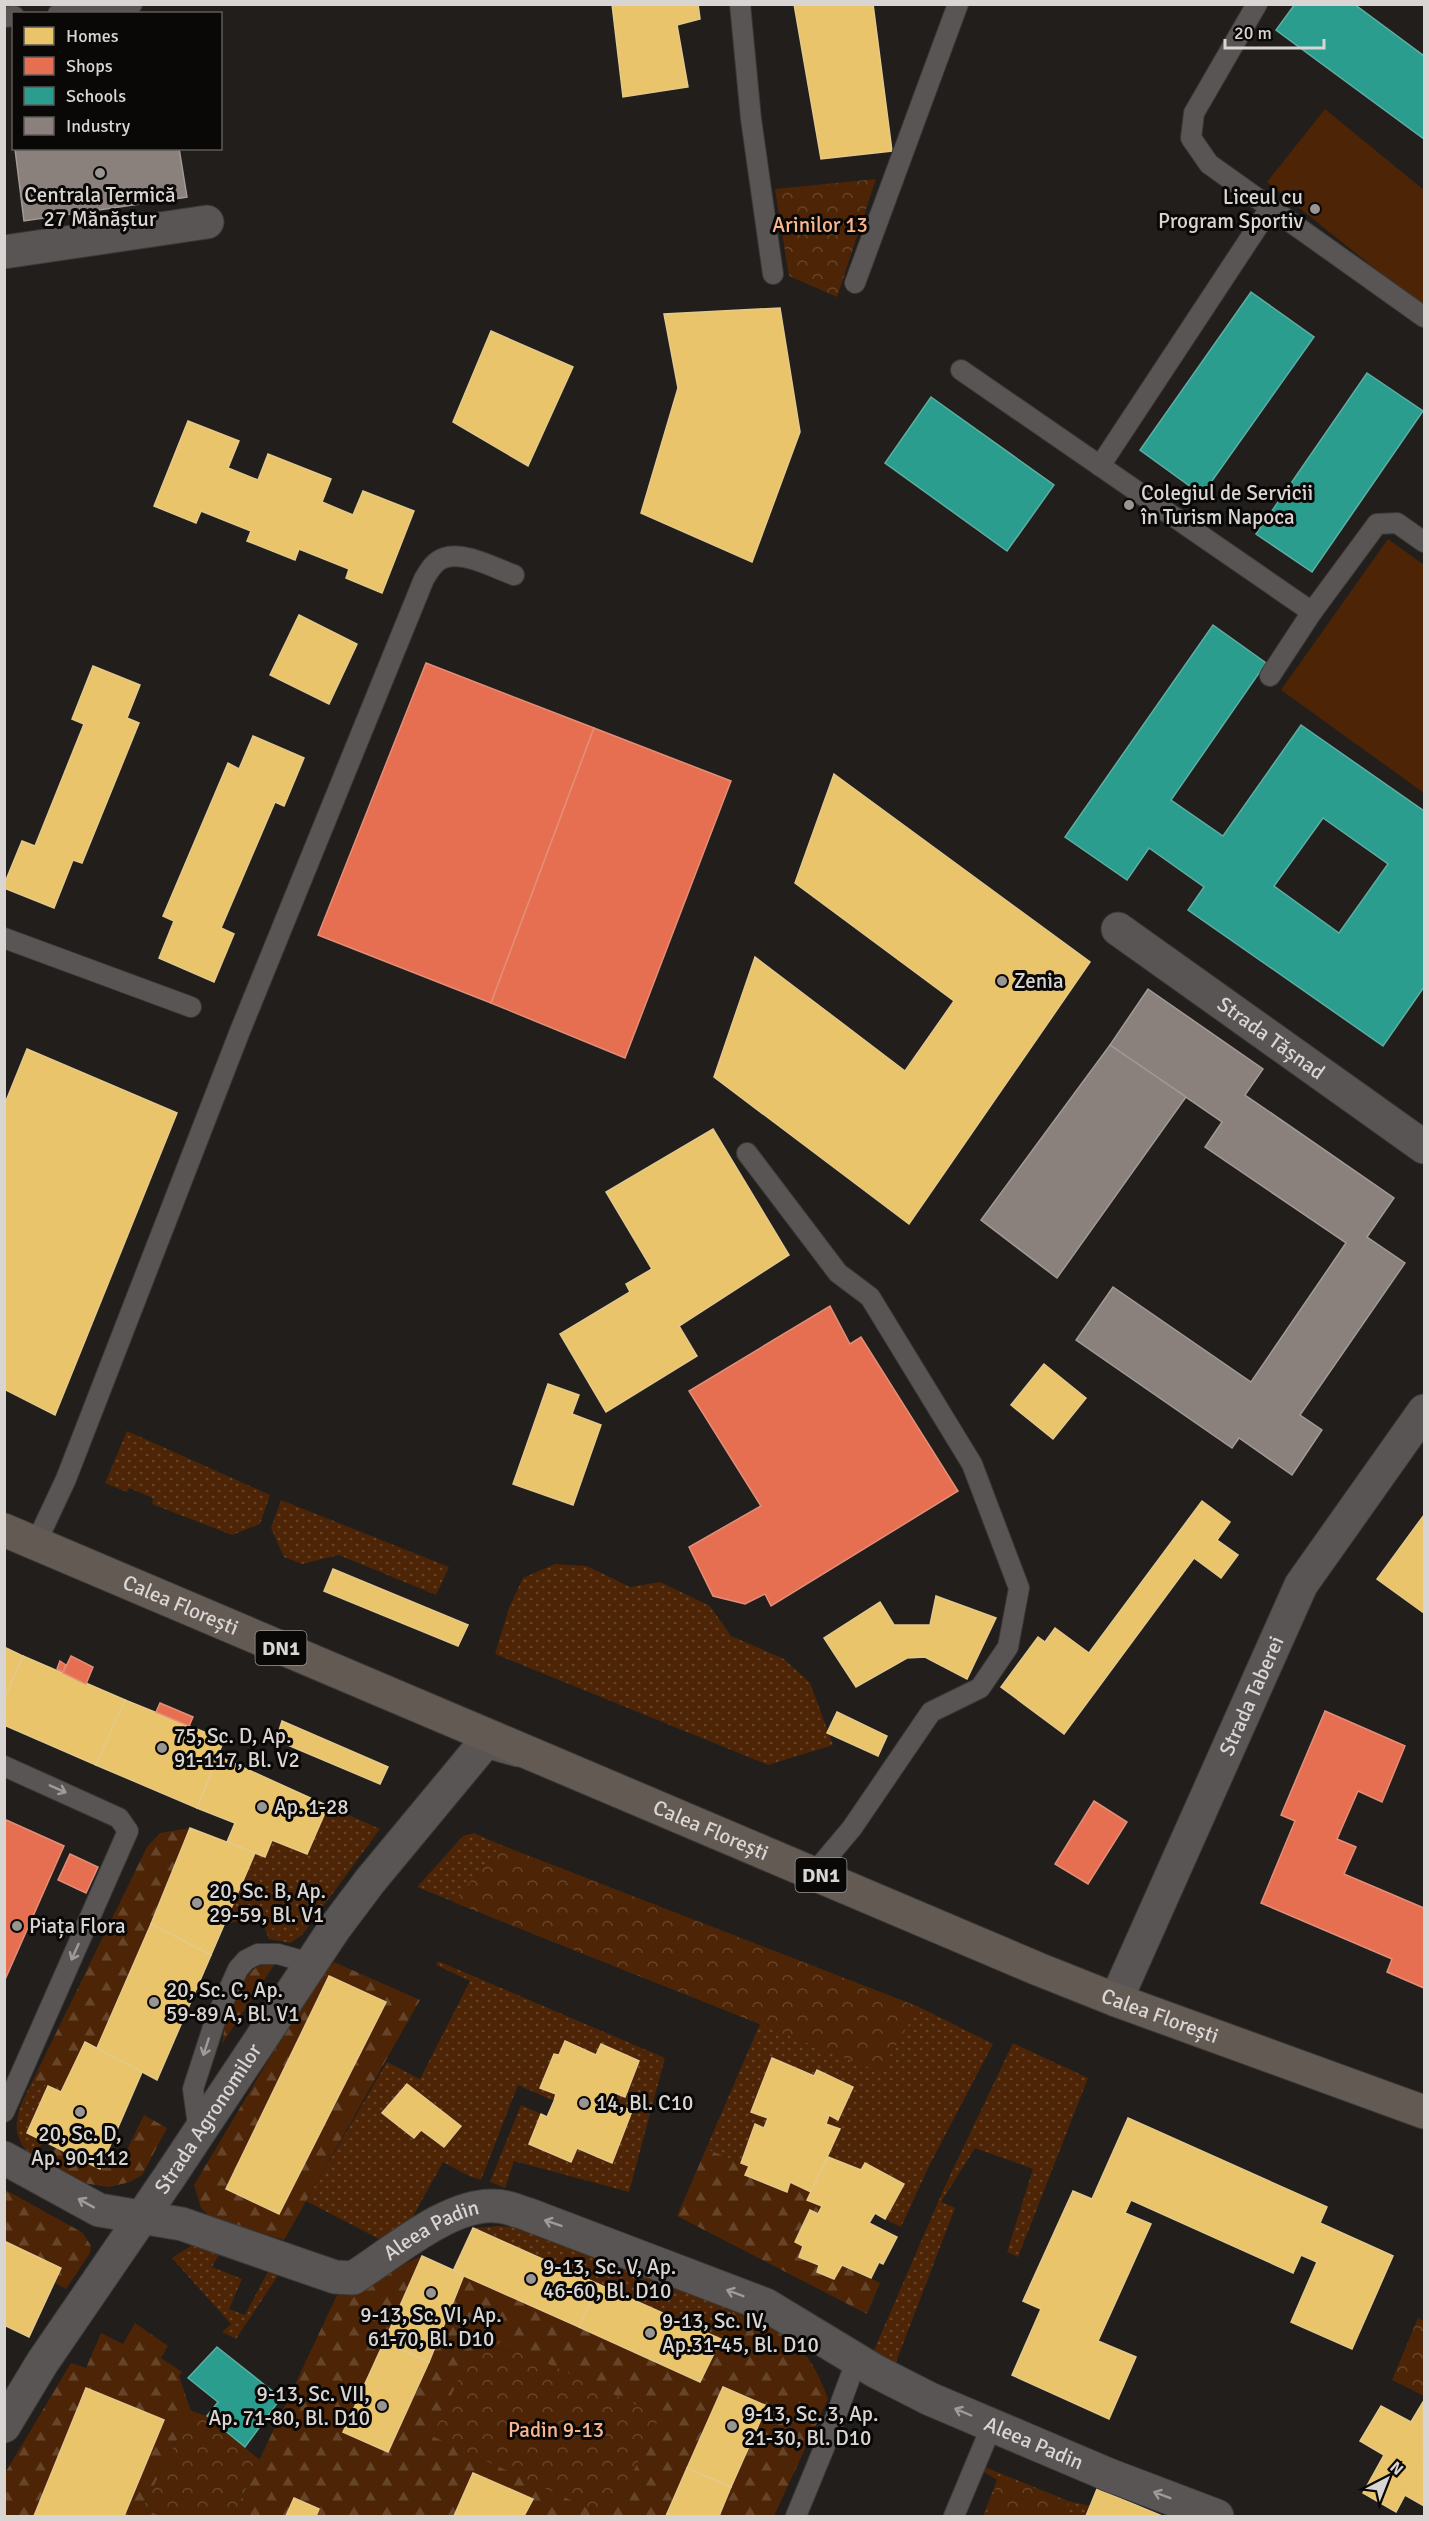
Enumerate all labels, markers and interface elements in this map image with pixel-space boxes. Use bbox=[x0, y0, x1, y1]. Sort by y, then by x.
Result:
legend bbox=[12, 12, 222, 150]
scale bar bbox=[1225, 12, 1324, 50]
text: 20 m bbox=[1234, 22, 1272, 44]
text: Homes bbox=[66, 25, 119, 47]
text: Shops bbox=[66, 55, 113, 77]
text: Schools bbox=[66, 85, 126, 107]
text: Industry bbox=[66, 115, 131, 137]
marker: Centrala Termică 27 Mănăștur bbox=[93, 166, 107, 180]
place label: Centrala Termică 27 Mănăștur bbox=[24, 182, 176, 232]
place label: Liceul cu Program Sportiv bbox=[1158, 184, 1303, 234]
marker: Liceul cu Program Sportiv bbox=[1308, 202, 1322, 216]
park label: Arinilor 13 bbox=[772, 212, 868, 238]
place label: Colegiul de Servicii în Turism Napoca bbox=[1140, 480, 1313, 530]
marker: Colegiul de Servicii în Turism Napoca bbox=[1122, 498, 1136, 512]
place label: Zenia bbox=[1014, 968, 1064, 994]
marker: Zenia bbox=[995, 974, 1009, 988]
street label: Strada Tășnad bbox=[1212, 991, 1330, 1085]
street label: Calea Florești bbox=[119, 1569, 242, 1641]
road number: DN1 bbox=[256, 1631, 306, 1665]
street label: Strada Taberei bbox=[1214, 1632, 1290, 1760]
place label: 75, Sc. D, Ap. 91-117, Bl. V2 bbox=[174, 1723, 300, 1773]
marker: 75, Sc. D, Ap. 91-117, Bl. V2 bbox=[155, 1741, 169, 1755]
one-way arrow bbox=[49, 1785, 67, 1796]
place label: Ap. 1-28 bbox=[274, 1794, 349, 1820]
street label: Calea Florești bbox=[649, 1794, 773, 1866]
marker: Ap. 1-28 bbox=[255, 1800, 269, 1814]
road number: DN1 bbox=[796, 1858, 846, 1892]
place label: 20, Sc. B, Ap. 29-59, Bl. V1 bbox=[209, 1878, 326, 1928]
marker: 20, Sc. B, Ap. 29-59, Bl. V1 bbox=[190, 1896, 204, 1910]
place label: Piața Flora bbox=[29, 1913, 126, 1939]
marker: Piața Flora bbox=[10, 1919, 24, 1933]
one-way arrow bbox=[68, 1943, 80, 1961]
place label: 20, Sc. C, Ap. 59-89 A, Bl. V1 bbox=[166, 1977, 300, 2027]
street label: Calea Florești bbox=[1097, 1982, 1222, 2049]
marker: 20, Sc. C, Ap. 59-89 A, Bl. V1 bbox=[147, 1995, 161, 2009]
one-way arrow bbox=[200, 2037, 211, 2056]
street label: Strada Agronomilor bbox=[149, 2038, 267, 2199]
place label: 14, Bl. C10 bbox=[596, 2090, 693, 2116]
marker: 14, Bl. C10 bbox=[577, 2096, 591, 2110]
marker: 20, Sc. D, Ap. 90-112 bbox=[73, 2105, 87, 2119]
place label: 20, Sc. D, Ap. 90-112 bbox=[31, 2121, 129, 2171]
street label: Aleea Padin bbox=[378, 2194, 482, 2266]
one-way arrow bbox=[78, 2197, 95, 2209]
one-way arrow bbox=[544, 2216, 563, 2227]
place label: 9-13, Sc. V, Ap. 46-60, Bl. D10 bbox=[543, 2254, 676, 2304]
marker: 9-13, Sc. V, Ap. 46-60, Bl. D10 bbox=[524, 2272, 538, 2286]
marker: 9-13, Sc. VI, Ap. 61-70, Bl. D10 bbox=[424, 2286, 438, 2300]
one-way arrow bbox=[726, 2287, 745, 2298]
place label: 9-13, Sc. VI, Ap. 61-70, Bl. D10 bbox=[360, 2302, 502, 2352]
place label: 9-13, Sc. IV, Ap.31-45, Bl. D10 bbox=[662, 2308, 819, 2358]
marker: 9-13, Sc. IV, Ap.31-45, Bl. D10 bbox=[643, 2326, 657, 2340]
place label: 9-13, Sc. VII, Ap. 71-80, Bl. D10 bbox=[208, 2381, 370, 2431]
marker: 9-13, Sc. VII, Ap. 71-80, Bl. D10 bbox=[375, 2399, 389, 2413]
place label: 9-13, Sc. 3, Ap. 21-30, Bl. D10 bbox=[744, 2401, 878, 2451]
one-way arrow bbox=[954, 2406, 972, 2418]
street label: Aleea Padin bbox=[980, 2411, 1087, 2476]
park label: Padin 9-13 bbox=[508, 2417, 604, 2443]
marker: 9-13, Sc. 3, Ap. 21-30, Bl. D10 bbox=[725, 2419, 739, 2433]
north arrow bbox=[1357, 2449, 1417, 2509]
text: N bbox=[1386, 2457, 1407, 2480]
one-way arrow bbox=[1153, 2489, 1172, 2500]

